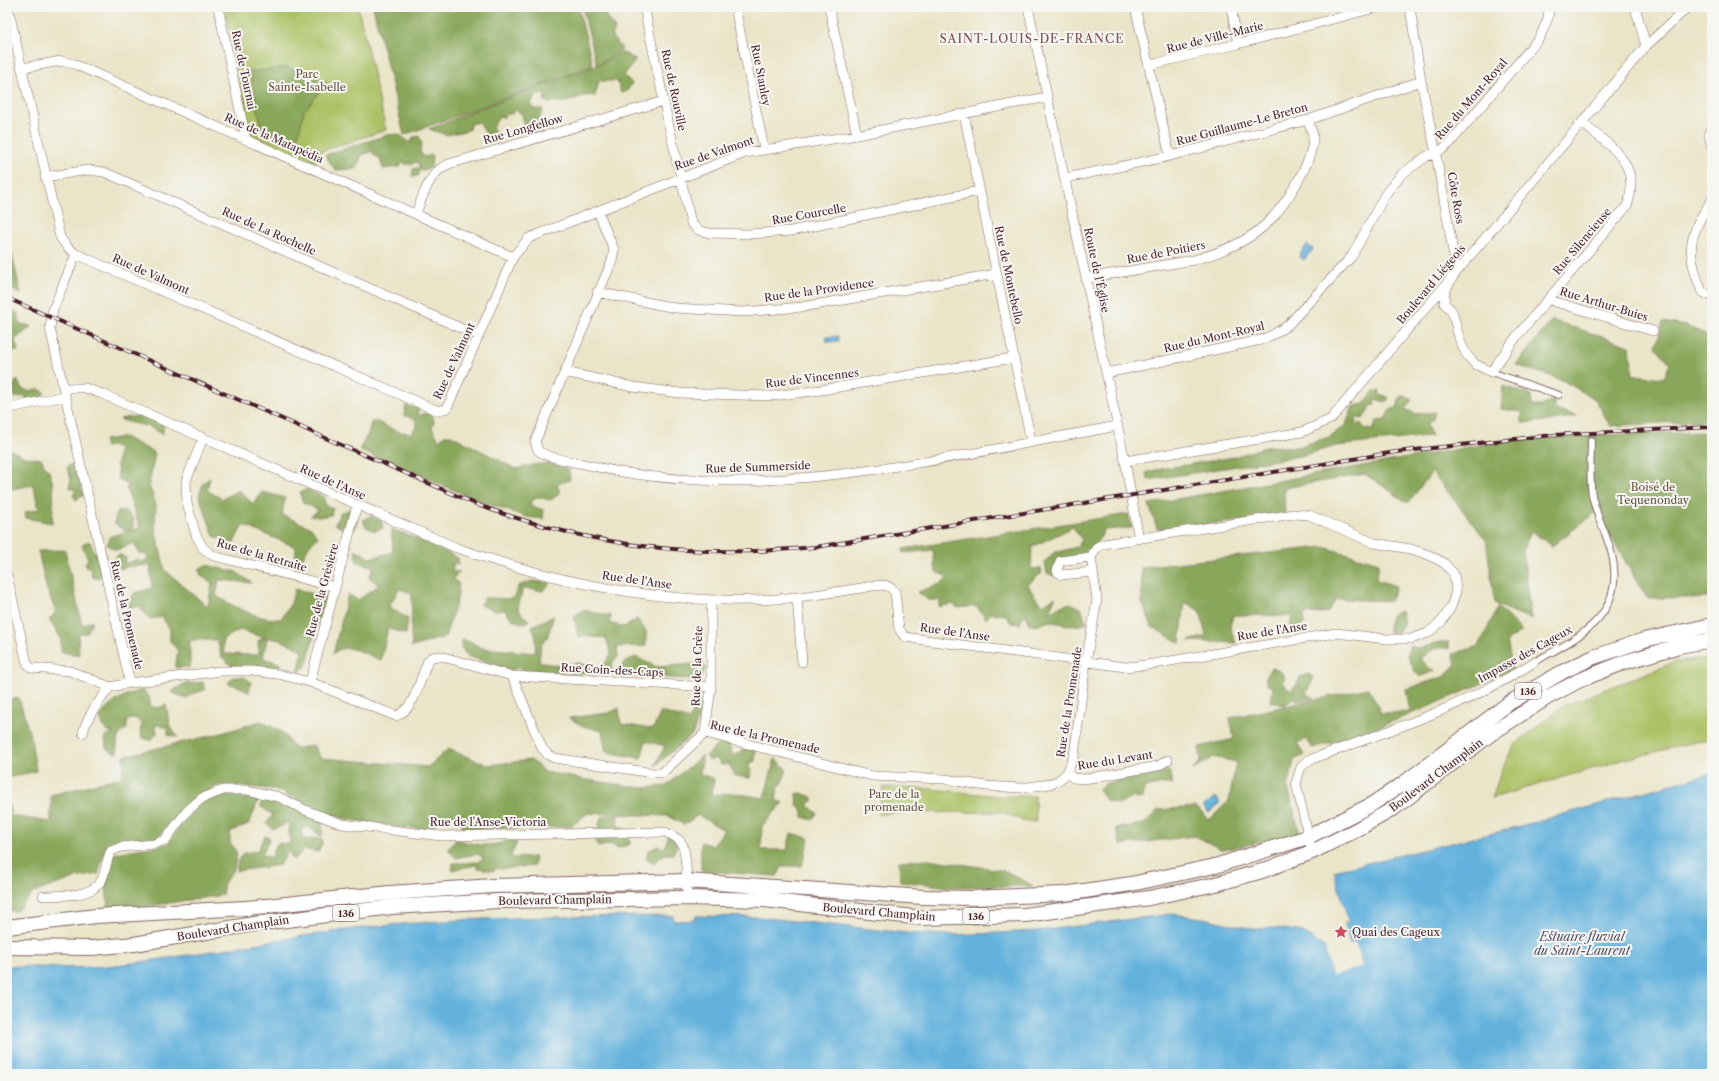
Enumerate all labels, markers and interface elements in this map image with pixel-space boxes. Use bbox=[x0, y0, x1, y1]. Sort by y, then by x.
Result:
street label: Rue de Ville-Marie bbox=[1165, 18, 1265, 56]
street label: Rue de Tournai bbox=[229, 29, 259, 112]
district label: SAINT-LOUIS-DE-FRANCE bbox=[940, 31, 1124, 46]
street label: Rue Stanley bbox=[748, 43, 774, 108]
street label: Rue de Rouville bbox=[659, 48, 689, 132]
street label: Rue du Mont-Royal bbox=[1432, 55, 1511, 142]
park label: Parc Sainte-Isabelle bbox=[268, 67, 346, 94]
street label: Rue Guillaume-Le Breton bbox=[1175, 100, 1309, 148]
street label: Rue de la Matapédia bbox=[222, 110, 326, 166]
street label: Rue Longfellow bbox=[481, 111, 565, 147]
street label: Rue de Valmont bbox=[672, 133, 756, 173]
street label: Côte Ross bbox=[1445, 171, 1467, 225]
street label: Rue Courcelle bbox=[771, 201, 847, 227]
street label: Rue de La Rochelle bbox=[220, 204, 318, 258]
street label: Rue Silencieuse bbox=[1550, 205, 1614, 277]
street label: Rue de Montebello bbox=[992, 224, 1026, 326]
street label: Route de l'Église bbox=[1081, 226, 1113, 314]
street label: Rue de Poitiers bbox=[1126, 237, 1207, 266]
street label: Boulevard Liégeois bbox=[1394, 241, 1468, 327]
street label: Rue de Valmont bbox=[110, 251, 192, 297]
street label: Rue de la Providence bbox=[763, 275, 875, 305]
street label: Rue Arthur-Buies bbox=[1558, 284, 1650, 324]
street label: Rue du Mont-Royal bbox=[1162, 318, 1266, 355]
street label: Rue de Valmont bbox=[430, 320, 478, 402]
street label: Rue de Vincennes bbox=[764, 365, 860, 391]
street label: Rue de Summerside bbox=[705, 458, 811, 476]
street label: Rue de l'Anse bbox=[298, 461, 368, 503]
park label: Boisé de Tequenonday bbox=[1617, 480, 1690, 507]
street label: Rue de la Retraite bbox=[215, 535, 309, 575]
street label: Rue de la Grésière bbox=[303, 542, 341, 638]
street label: Rue de la Promenade bbox=[108, 559, 146, 671]
street label: Rue de l'Anse bbox=[601, 568, 673, 592]
street label: Rue de l'Anse bbox=[1236, 619, 1308, 643]
street label: Rue de l'Anse bbox=[919, 620, 991, 644]
street label: Impasse des Cageux bbox=[1475, 622, 1575, 686]
street label: Rue de la Crète bbox=[689, 625, 705, 707]
street label: Rue de la Promenade bbox=[1053, 646, 1085, 758]
street label: Rue Coin-des-Caps bbox=[560, 660, 664, 680]
road number: 136 bbox=[1515, 683, 1541, 699]
street label: Rue de la Promenade bbox=[709, 718, 821, 756]
street label: Boulevard Champlain bbox=[1386, 735, 1486, 815]
street label: Rue du Levant bbox=[1077, 747, 1154, 773]
park label: Parc de la promenade bbox=[864, 787, 924, 814]
street label: Rue de l'Anse-Victoria bbox=[430, 815, 547, 829]
street label: Boulevard Champlain bbox=[498, 892, 612, 908]
street label: Boulevard Champlain bbox=[822, 900, 936, 924]
road number: 136 bbox=[333, 905, 359, 921]
road number: 136 bbox=[963, 908, 989, 924]
street label: Boulevard Champlain bbox=[176, 912, 290, 944]
place icon: Quai des Cageux bbox=[1333, 924, 1349, 940]
place label: Quai des Cageux bbox=[1352, 925, 1441, 939]
water label: Estuaire fluvial du Saint-Laurent bbox=[1534, 929, 1631, 958]

